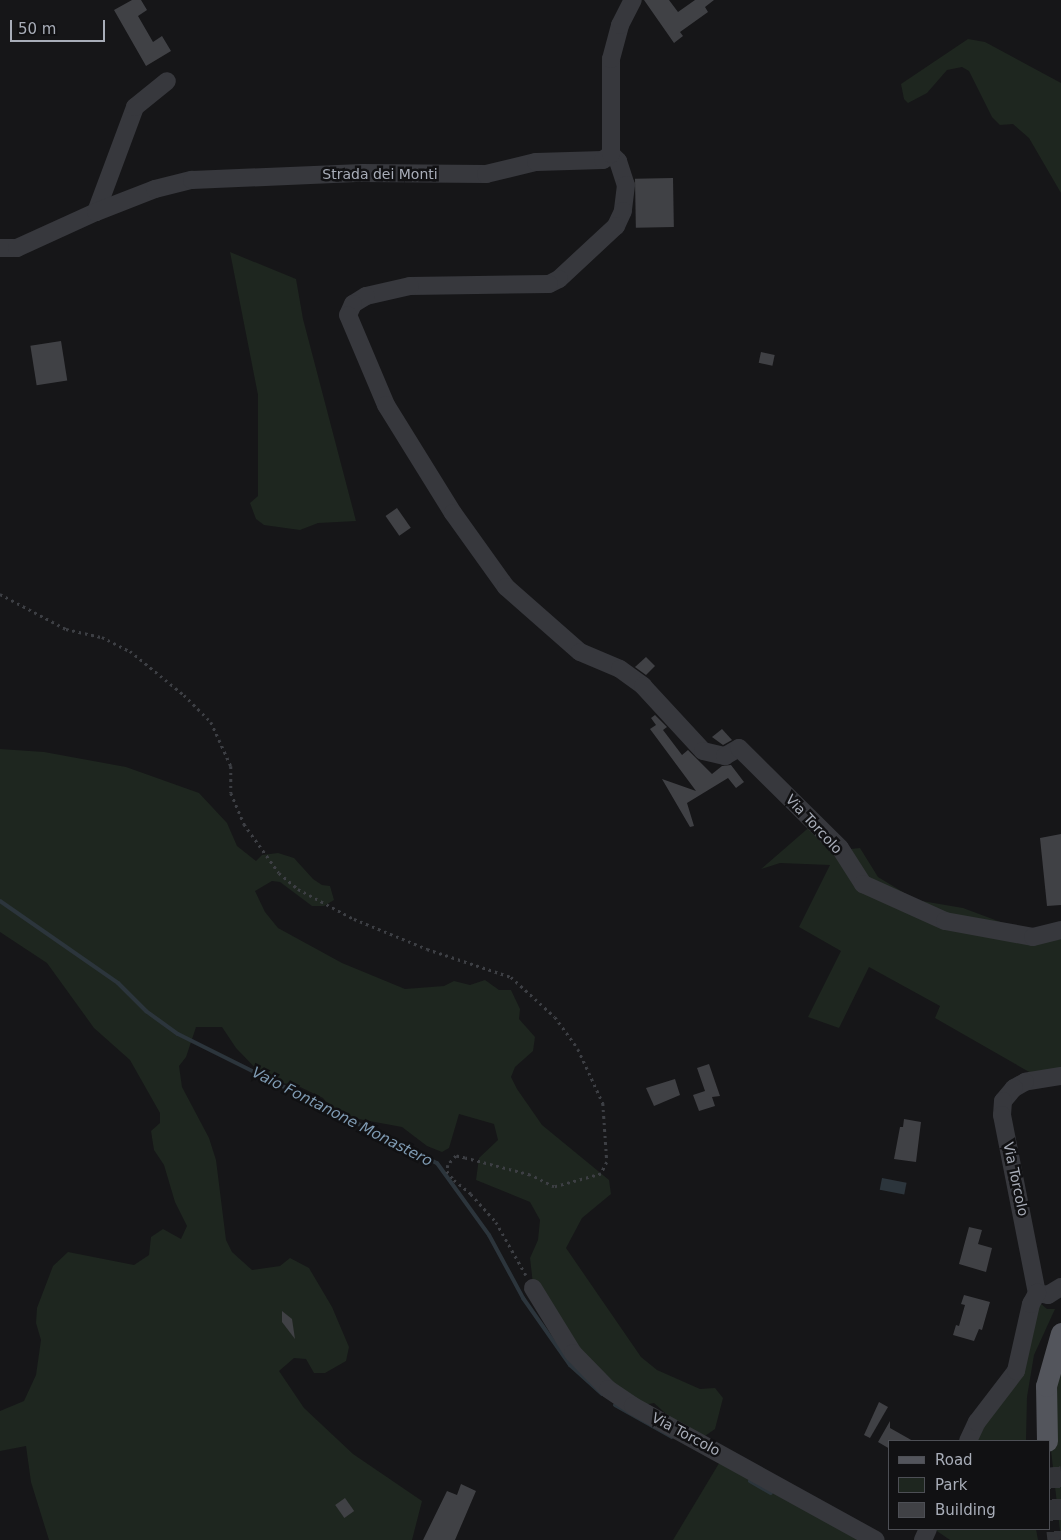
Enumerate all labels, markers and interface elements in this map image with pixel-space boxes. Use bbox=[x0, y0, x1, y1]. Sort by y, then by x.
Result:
scale bar bbox=[12, 10, 108, 42]
text: 50 m bbox=[18, 20, 56, 38]
street label: Strada dei Monti bbox=[322, 166, 438, 182]
street label: Via Torcolo bbox=[782, 791, 846, 857]
water label: Vaio Fontanone Monastero bbox=[249, 1064, 435, 1170]
street label: Via Torcolo bbox=[1000, 1141, 1032, 1217]
street label: Via Torcolo bbox=[649, 1409, 723, 1459]
legend bbox=[888, 1440, 1051, 1530]
text: Road bbox=[935, 1451, 973, 1469]
text: Park bbox=[935, 1476, 967, 1494]
text: Building bbox=[935, 1501, 996, 1519]

